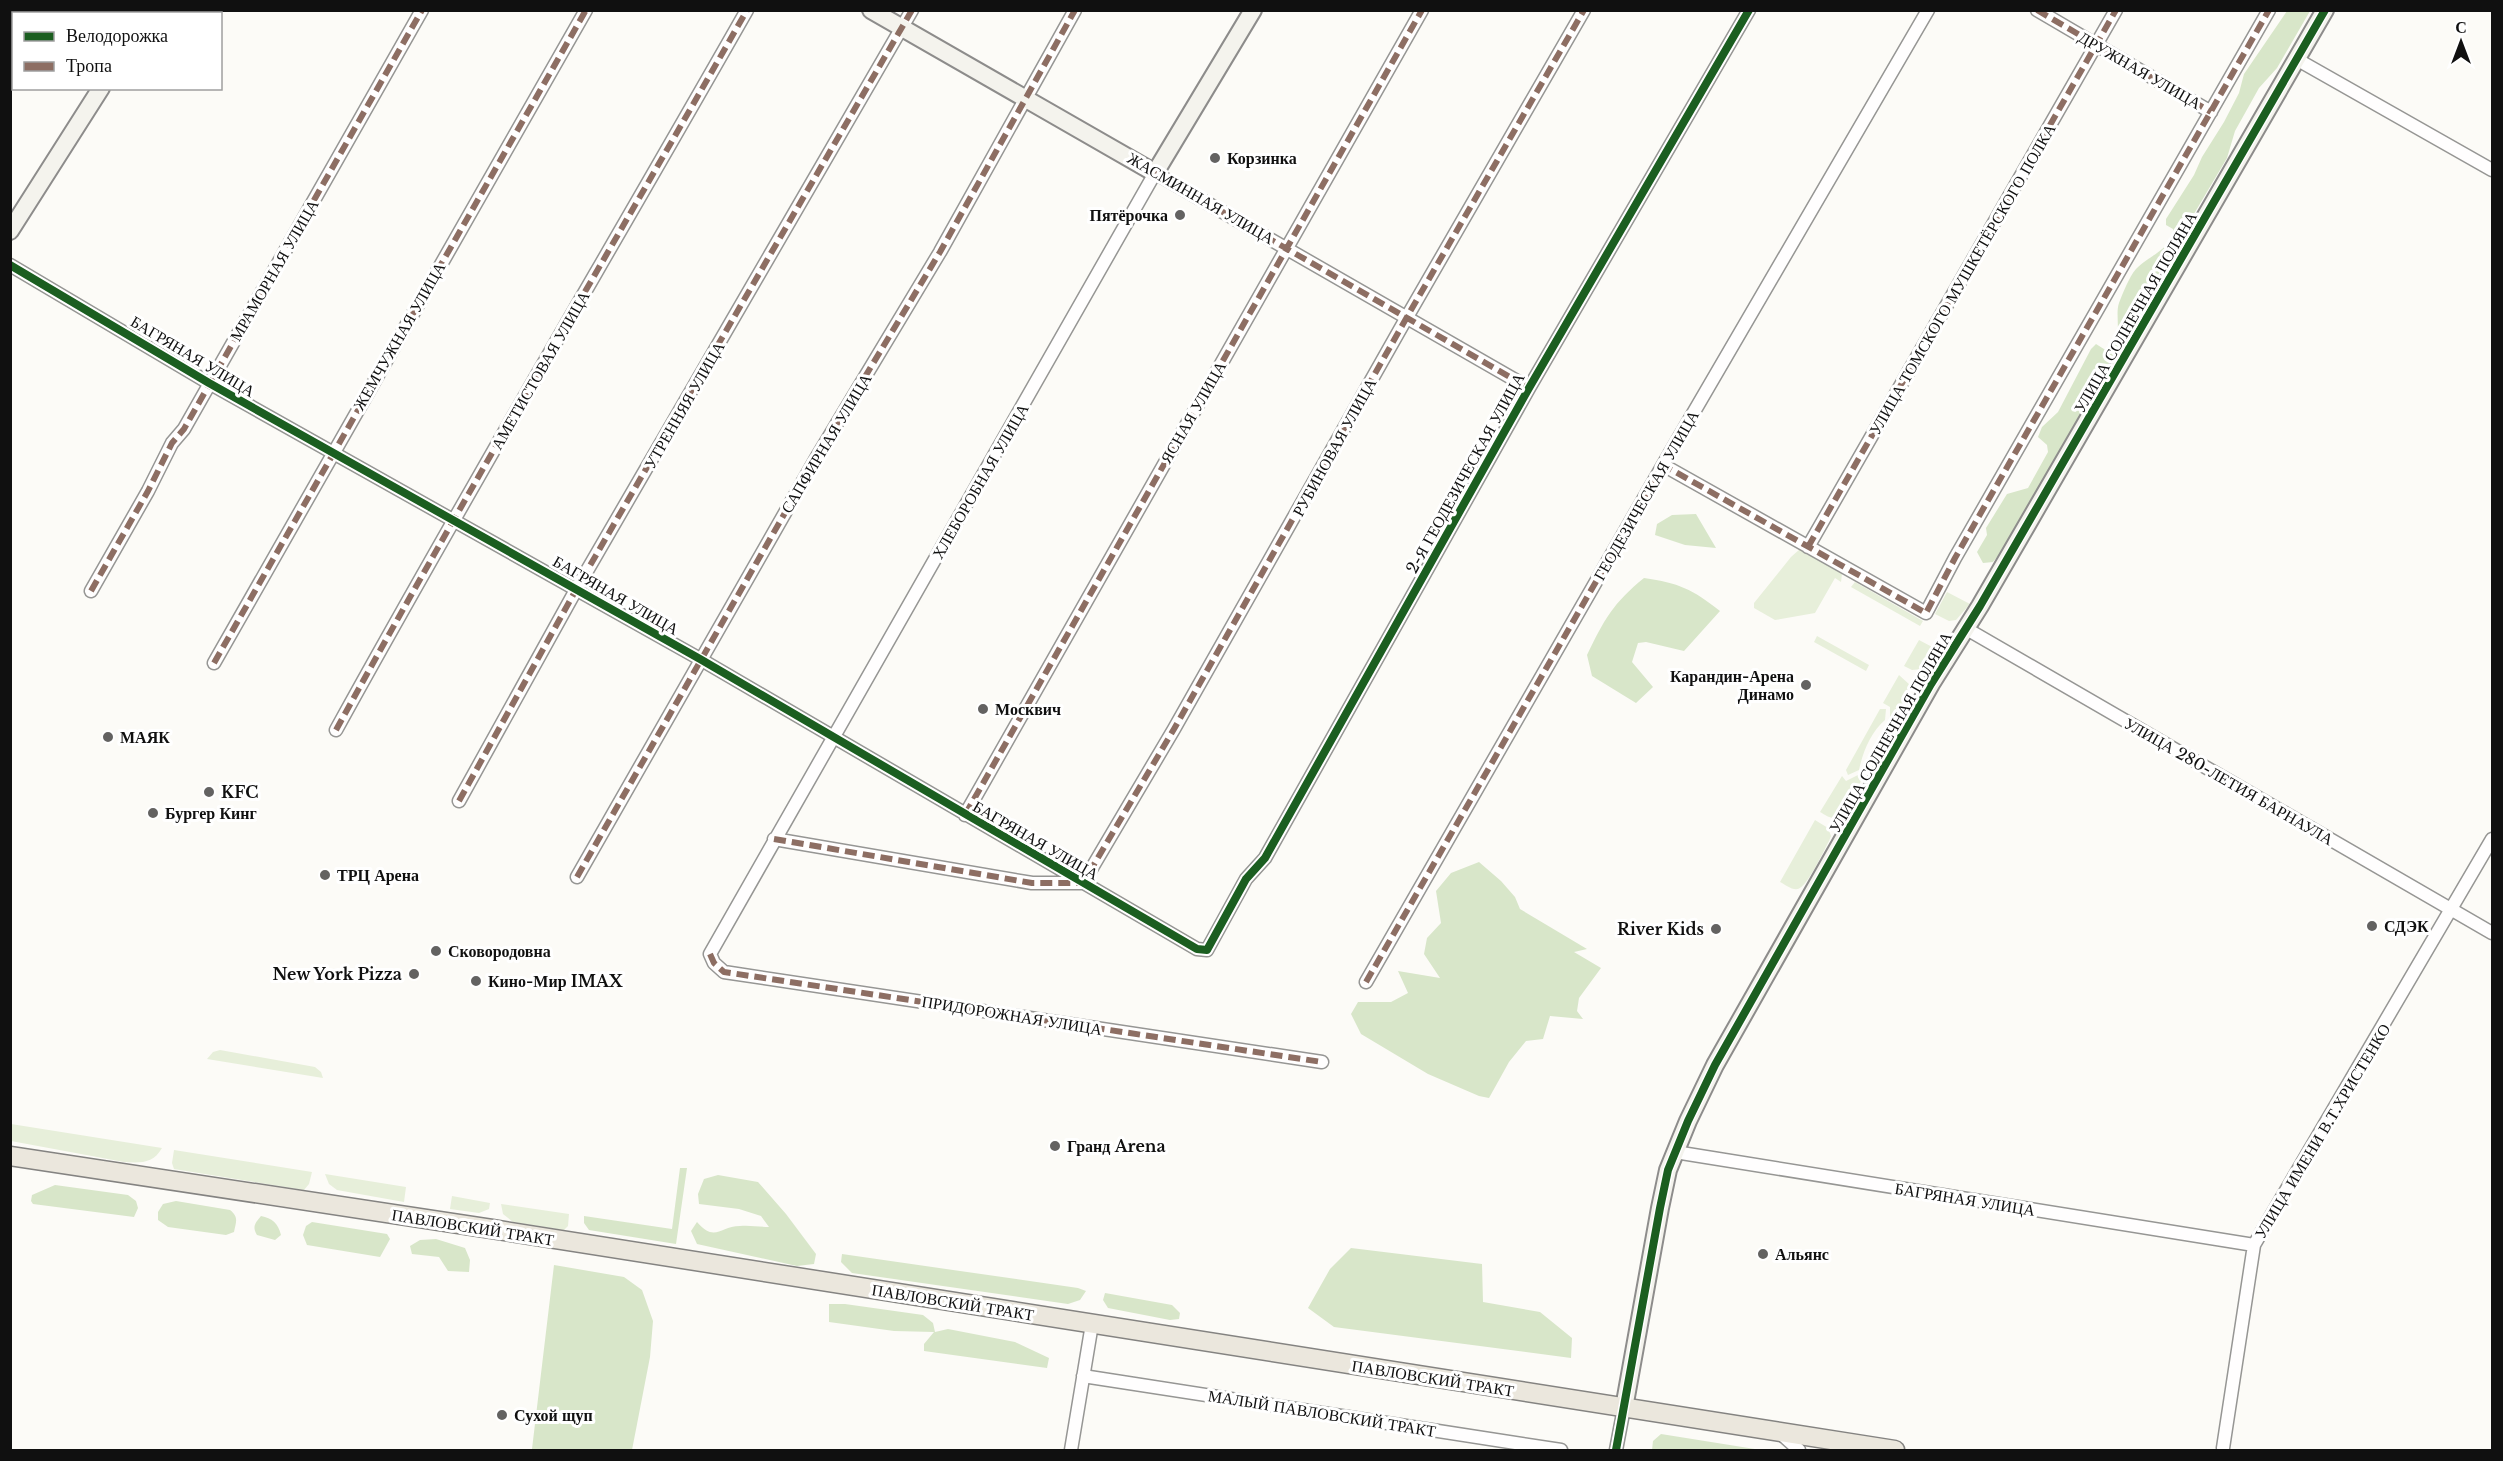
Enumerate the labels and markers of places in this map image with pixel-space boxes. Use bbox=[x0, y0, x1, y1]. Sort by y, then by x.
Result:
place label: Корзинка bbox=[1227, 148, 1297, 168]
marker: Корзинка bbox=[1208, 151, 1222, 165]
place label: Пятёрочка bbox=[1089, 205, 1168, 225]
marker: Пятёрочка bbox=[1173, 208, 1187, 222]
place label: Карандин-Арена Динамо bbox=[1670, 666, 1794, 704]
marker: Карандин-Арена Динамо bbox=[1799, 678, 1813, 692]
place label: Москвич bbox=[995, 699, 1061, 719]
marker: Москвич bbox=[976, 702, 990, 716]
place label: МАЯК bbox=[120, 727, 170, 747]
marker: МАЯК bbox=[101, 730, 115, 744]
place label: KFC bbox=[221, 782, 258, 802]
marker: KFC bbox=[202, 785, 216, 799]
place label: Бургер Кинг bbox=[165, 803, 257, 823]
marker: Бургер Кинг bbox=[146, 806, 160, 820]
place label: ТРЦ Арена bbox=[337, 865, 419, 885]
marker: ТРЦ Арена bbox=[318, 868, 332, 882]
place label: СДЭК bbox=[2384, 916, 2429, 936]
place label: River Kids bbox=[1617, 919, 1704, 939]
marker: СДЭК bbox=[2365, 919, 2379, 933]
marker: River Kids bbox=[1709, 922, 1723, 936]
place label: Сковородовна bbox=[448, 941, 551, 961]
marker: Сковородовна bbox=[429, 944, 443, 958]
place label: New York Pizza bbox=[272, 964, 402, 984]
marker: New York Pizza bbox=[407, 967, 421, 981]
place label: Кино-Мир IMAX bbox=[488, 971, 623, 991]
marker: Кино-Мир IMAX bbox=[469, 974, 483, 988]
place label: Гранд Arena bbox=[1067, 1136, 1166, 1156]
marker: Гранд Arena bbox=[1048, 1139, 1062, 1153]
place label: Альянс bbox=[1775, 1244, 1829, 1264]
marker: Альянс bbox=[1756, 1247, 1770, 1261]
place label: Сухой щуп bbox=[514, 1405, 593, 1425]
marker: Сухой щуп bbox=[495, 1408, 509, 1422]

